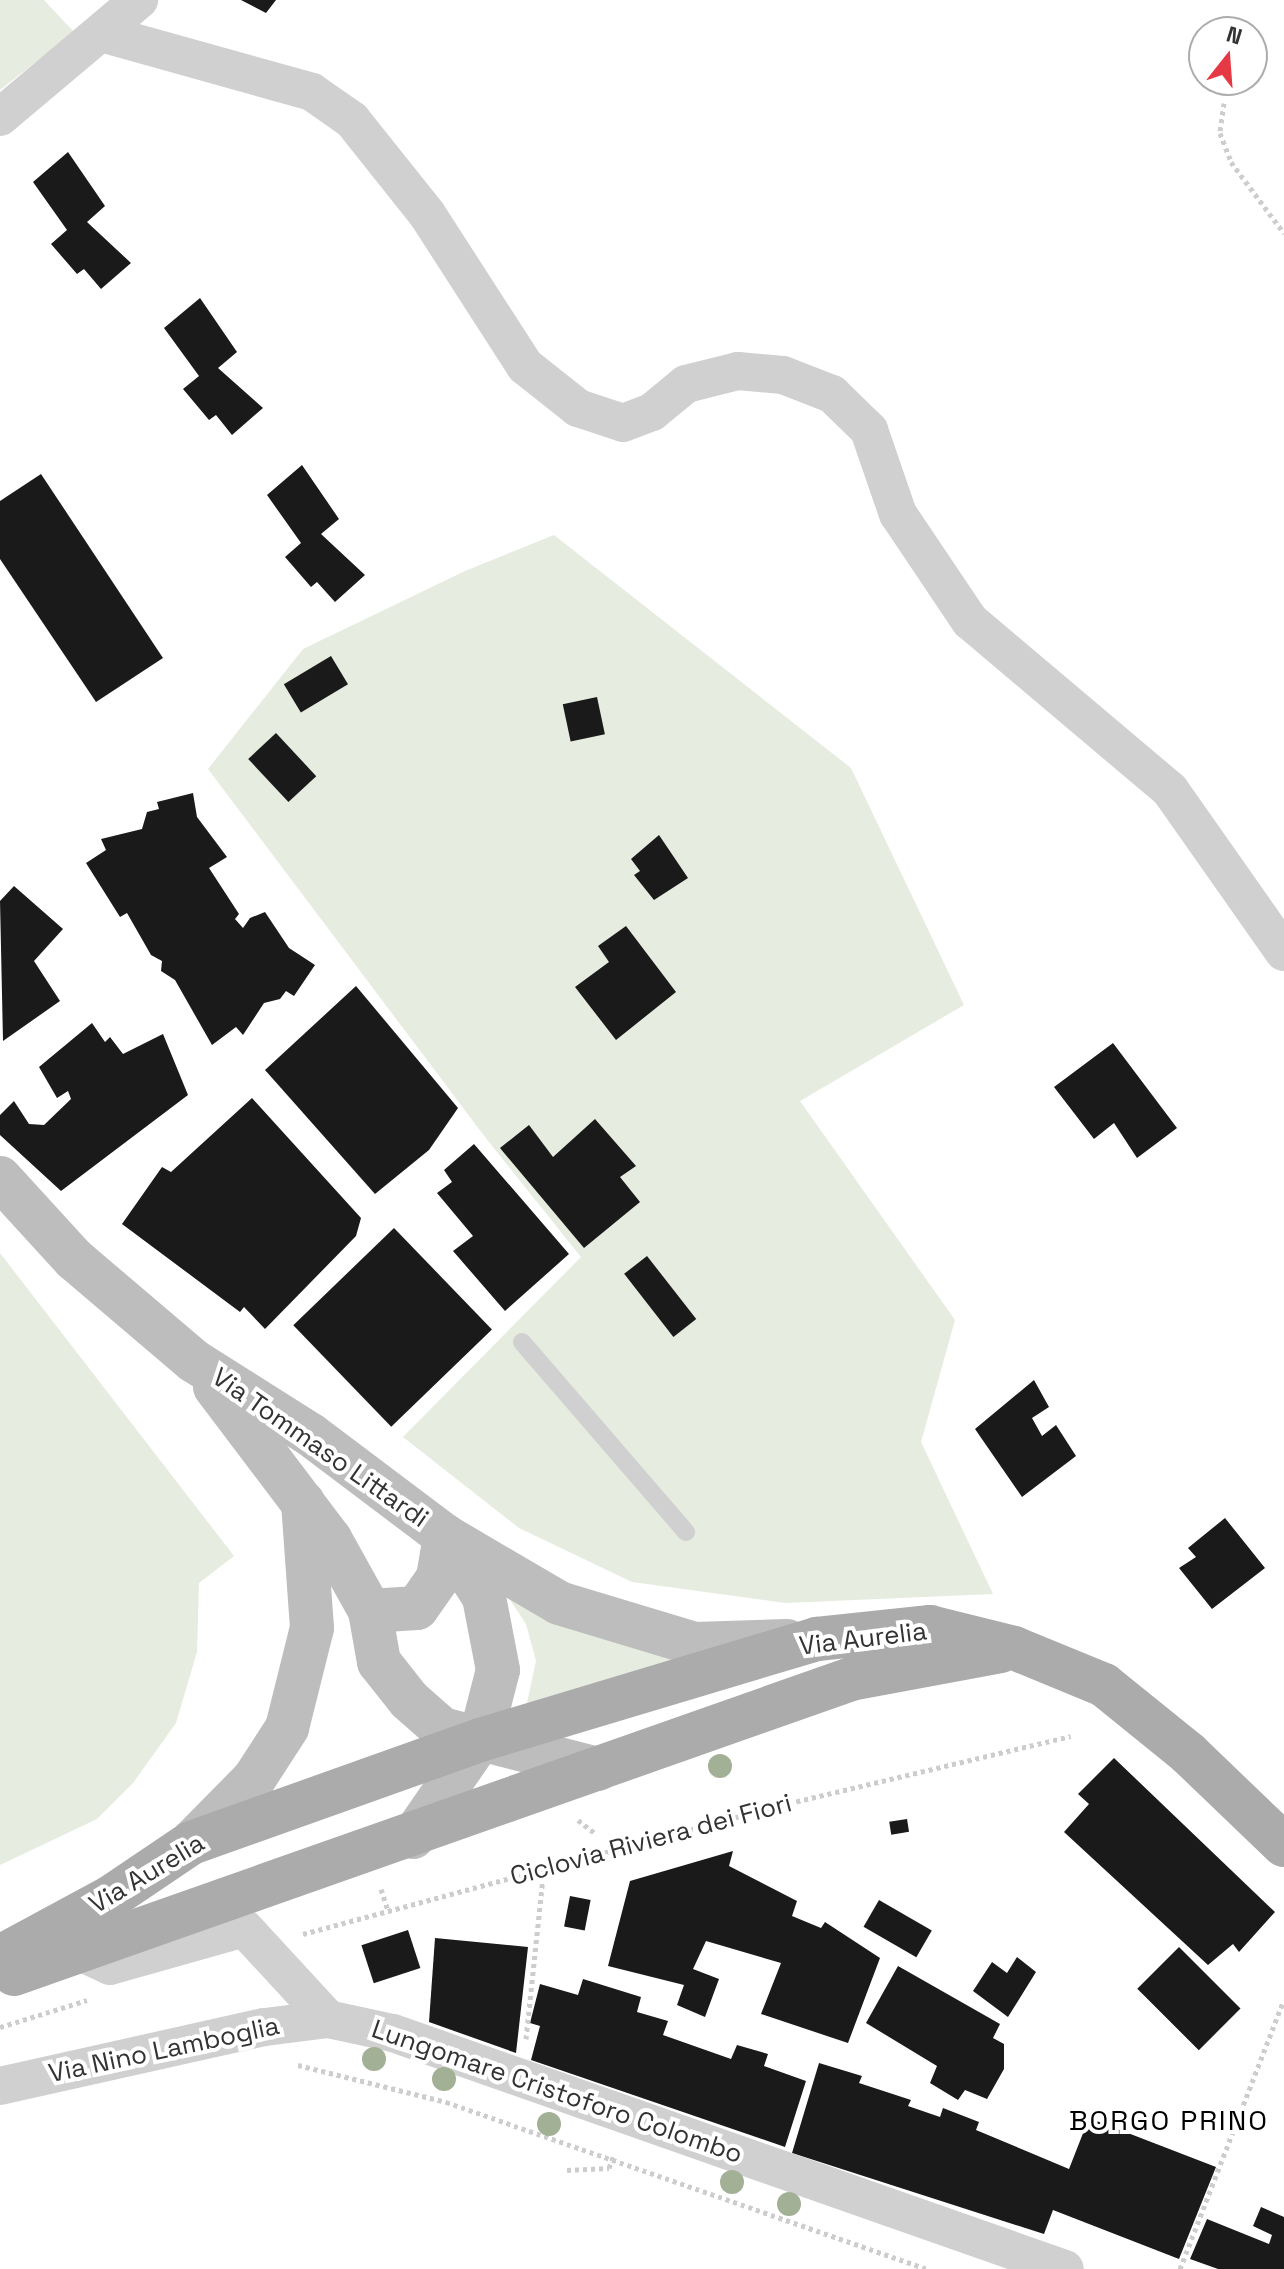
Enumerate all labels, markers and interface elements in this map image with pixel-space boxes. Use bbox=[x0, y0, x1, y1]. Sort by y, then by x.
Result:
north arrow bbox=[1188, 16, 1268, 96]
text: N bbox=[1223, 19, 1246, 51]
street label: Via Tommaso Littardi bbox=[206, 1361, 434, 1535]
street label: Via Aurelia bbox=[797, 1616, 929, 1662]
street label: Ciclovia Riviera dei Fiori bbox=[507, 1787, 795, 1893]
street label: Via Aurelia bbox=[84, 1827, 210, 1921]
street label: Via Nino Lamboglia bbox=[46, 2010, 282, 2090]
street label: Lungomare Cristoforo Colombo bbox=[367, 2014, 747, 2170]
district label: BORGO PRINO bbox=[1069, 2103, 1269, 2137]

